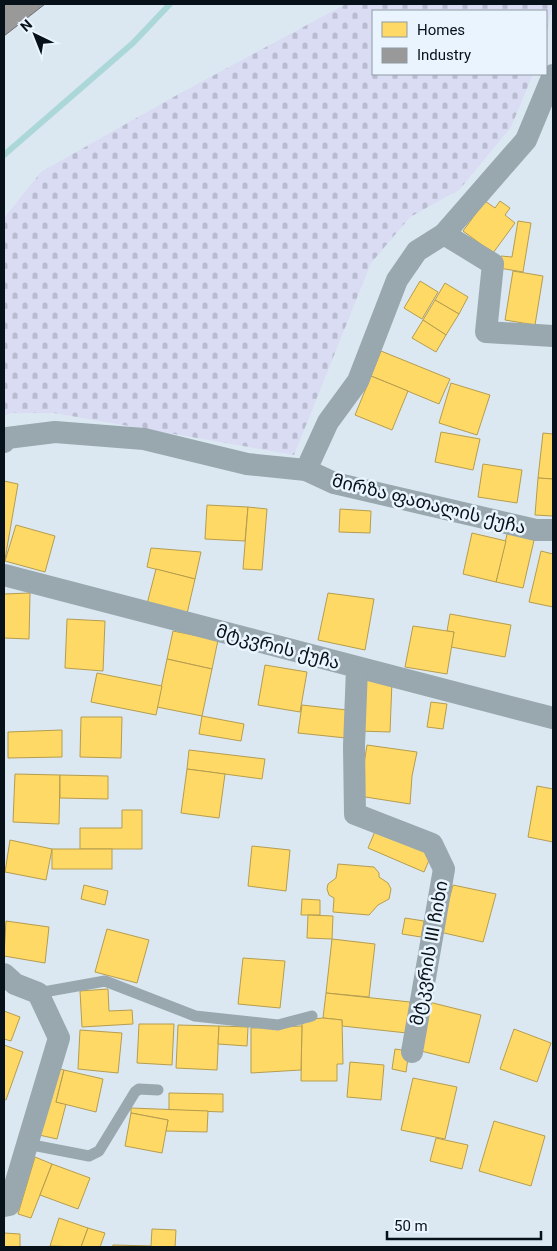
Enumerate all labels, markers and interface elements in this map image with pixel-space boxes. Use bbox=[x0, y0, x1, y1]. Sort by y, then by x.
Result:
north arrow bbox=[10, 10, 60, 60]
legend bbox=[372, 10, 547, 75]
text: N bbox=[17, 16, 35, 35]
text: Homes bbox=[417, 21, 465, 39]
text: Industry bbox=[417, 46, 471, 64]
street label: მირზა ფათალის ქუჩა bbox=[330, 469, 528, 539]
street label: მტკვრის ქუჩა bbox=[214, 620, 342, 674]
street label: მტკვრის III ჩიხი bbox=[405, 879, 453, 1027]
scale bar bbox=[387, 1208, 541, 1240]
text: 50 m bbox=[394, 1217, 428, 1235]

